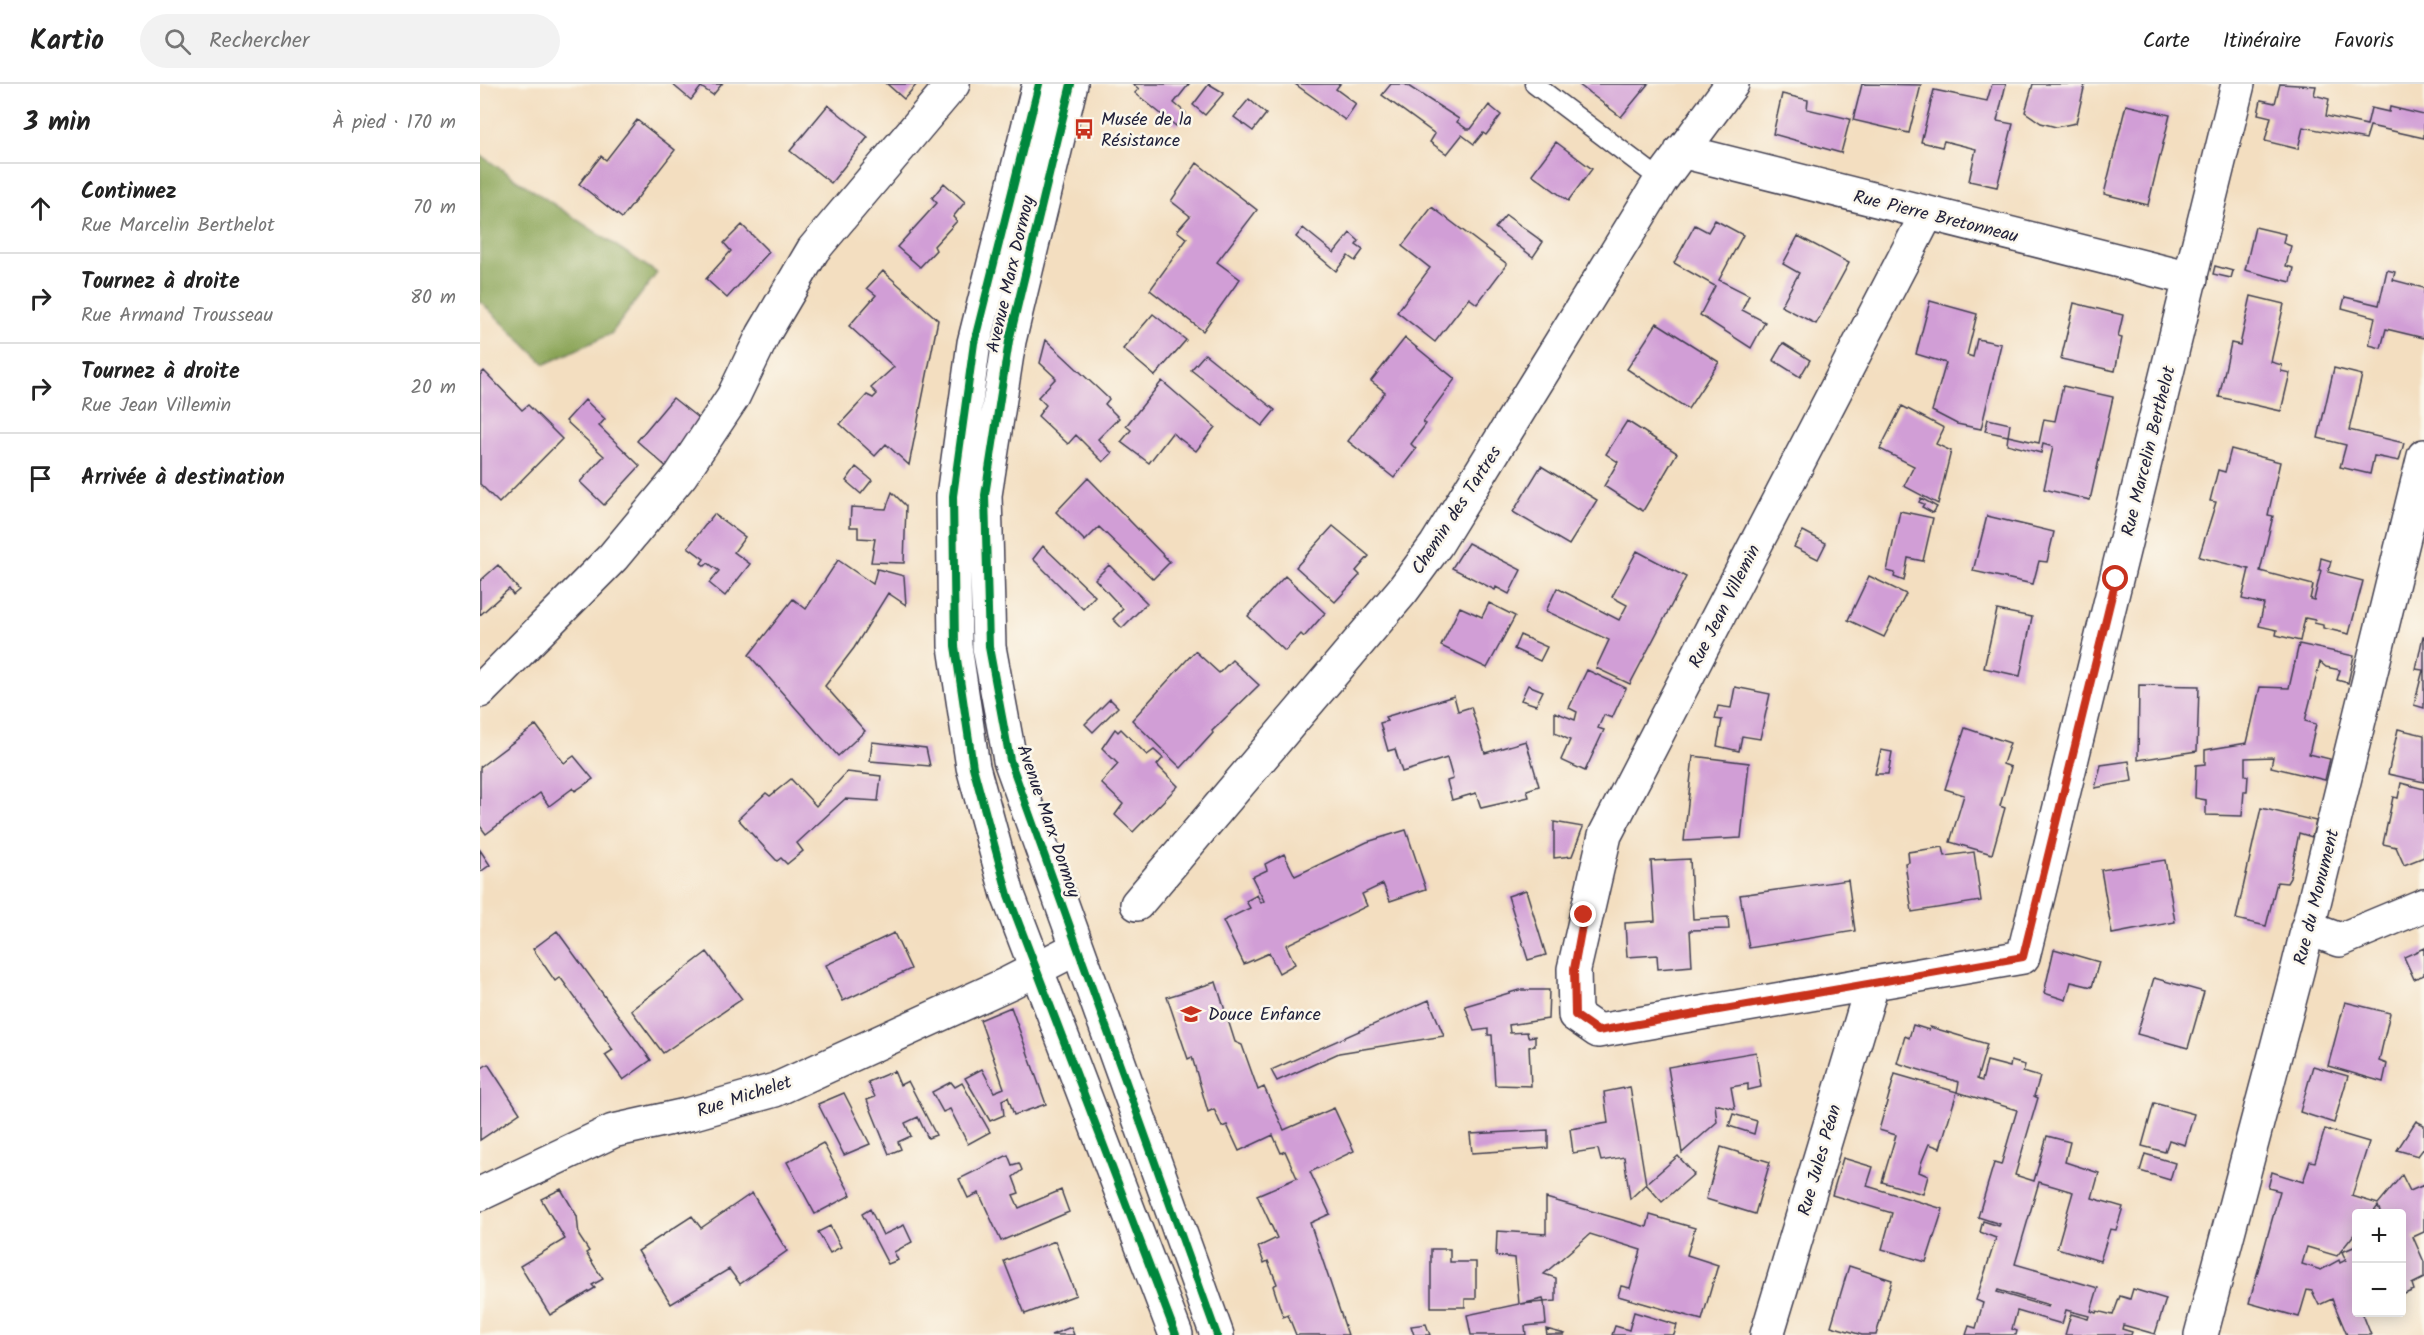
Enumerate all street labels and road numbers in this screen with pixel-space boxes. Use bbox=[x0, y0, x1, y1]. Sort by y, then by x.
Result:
street label: Rue Pierre Bretonneau bbox=[1850, 183, 2021, 252]
street label: Avenue Marx Dormoy bbox=[979, 192, 1044, 356]
street label: Rue Marcelin Berthelot bbox=[2114, 362, 2185, 540]
street label: Chemin des Tartres bbox=[1405, 440, 1510, 581]
street label: Rue Jean Villemin bbox=[1682, 540, 1769, 674]
street label: Avenue Marx Dormoy bbox=[1008, 741, 1088, 903]
street label: Rue du Monument bbox=[2287, 825, 2349, 968]
street label: Rue Michelet bbox=[693, 1068, 797, 1126]
street label: Rue Jules Péan bbox=[1791, 1101, 1850, 1220]

